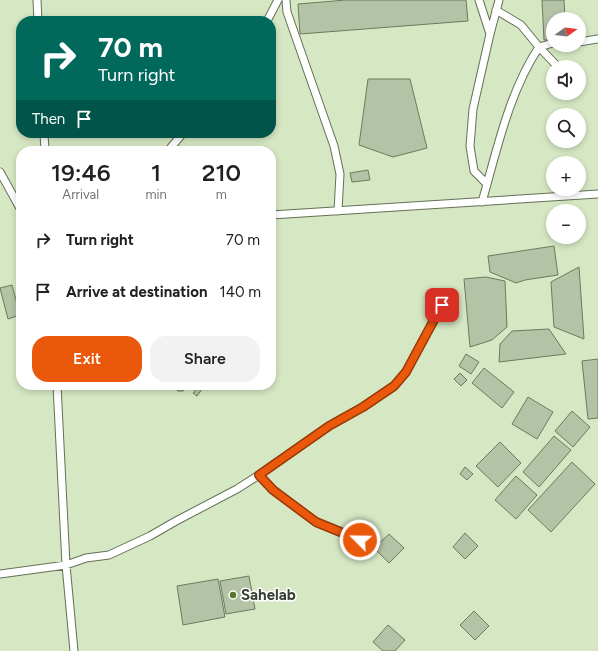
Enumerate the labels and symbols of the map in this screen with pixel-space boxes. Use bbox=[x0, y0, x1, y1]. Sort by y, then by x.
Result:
north arrow bbox=[546, 12, 586, 52]
pin bbox=[425, 288, 459, 322]
position arrow bbox=[339, 519, 381, 561]
place label: Sahelab bbox=[241, 586, 296, 604]
marker: Sahelab bbox=[228, 590, 238, 600]

